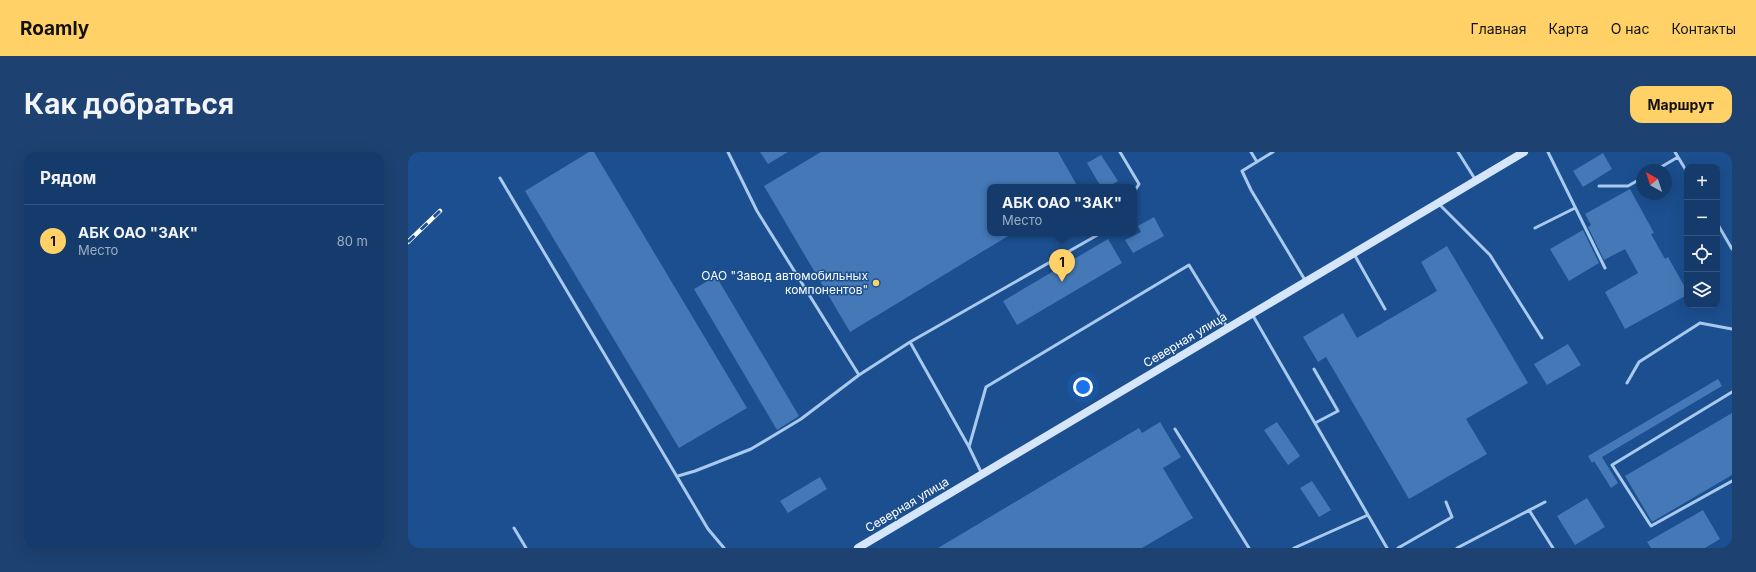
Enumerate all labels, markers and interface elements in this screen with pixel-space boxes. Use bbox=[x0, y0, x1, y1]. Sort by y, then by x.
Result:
text: Roamly bbox=[20, 17, 89, 40]
text: Главная bbox=[1471, 20, 1526, 37]
text: Карта bbox=[1548, 20, 1589, 37]
text: О нас bbox=[1611, 20, 1649, 37]
text: Контакты bbox=[1671, 20, 1736, 37]
button: Маршрут bbox=[1630, 86, 1732, 123]
text: Как добраться bbox=[24, 87, 234, 121]
north arrow bbox=[1636, 164, 1672, 200]
map controls bbox=[1684, 164, 1720, 308]
button: + bbox=[1684, 164, 1720, 200]
text: Рядом bbox=[40, 168, 96, 188]
popup bbox=[987, 184, 1137, 236]
text: АБК ОАО "ЗАК" bbox=[1002, 193, 1122, 212]
button: − bbox=[1684, 200, 1720, 236]
text: Место bbox=[1002, 212, 1042, 228]
text: АБК ОАО "ЗАК" bbox=[78, 223, 198, 242]
text: 1 bbox=[50, 233, 56, 249]
text: 80 m bbox=[337, 233, 368, 249]
button: locate bbox=[1684, 236, 1720, 272]
text: Место bbox=[78, 242, 118, 258]
pin: 1 bbox=[1049, 249, 1075, 282]
place label: ОАО "Завод автомобильных компонентов" bbox=[701, 268, 868, 297]
button: layers bbox=[1684, 272, 1720, 308]
marker: ОАО "Завод автомобильных компонентов" bbox=[871, 278, 881, 288]
street label: Северная улица bbox=[1140, 309, 1229, 370]
your location bbox=[1073, 377, 1093, 397]
street label: Северная улица bbox=[862, 474, 951, 535]

